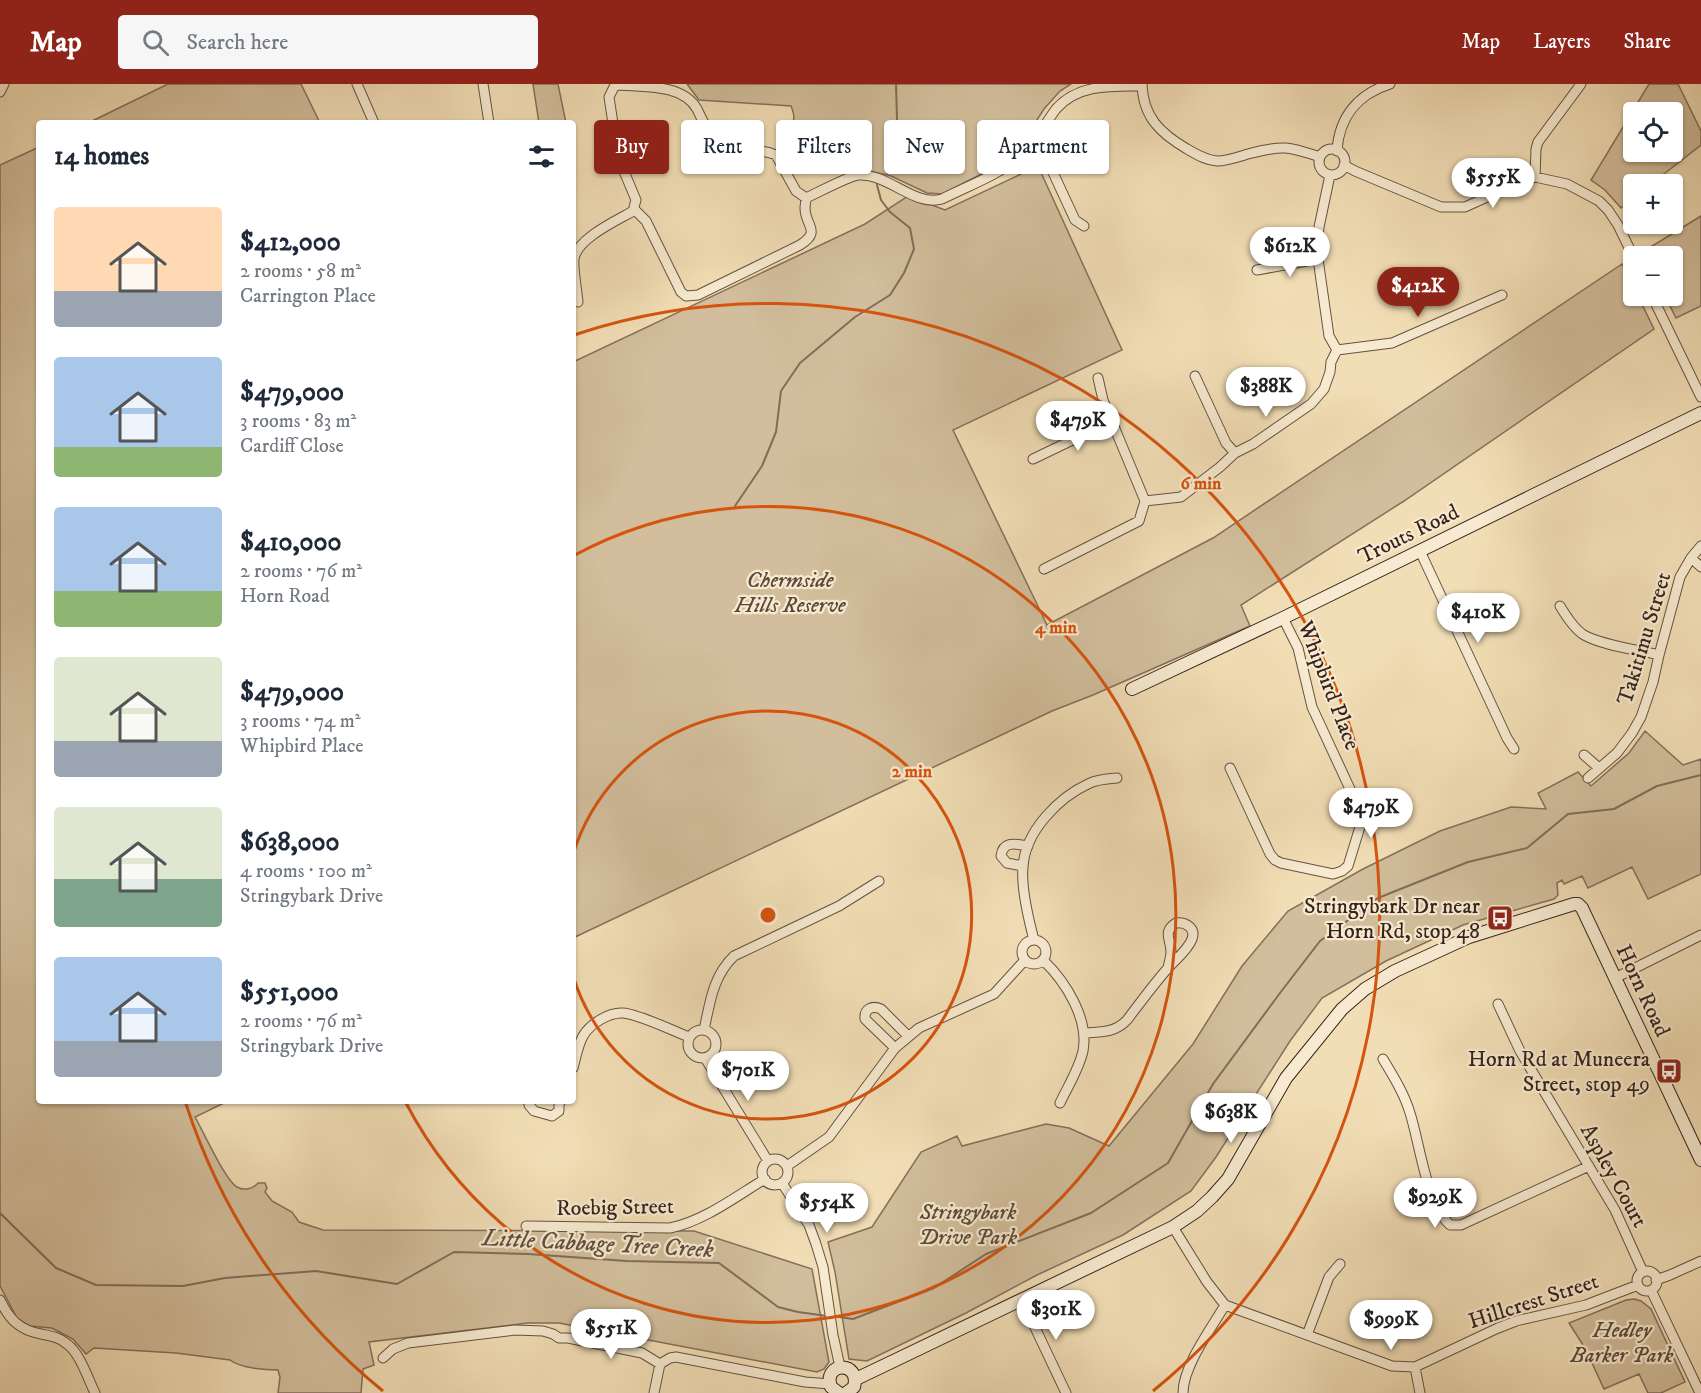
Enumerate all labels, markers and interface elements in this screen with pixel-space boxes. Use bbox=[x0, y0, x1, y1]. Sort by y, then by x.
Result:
search box bbox=[118, 15, 538, 69]
text: Map bbox=[30, 25, 82, 60]
icon: search bbox=[139, 26, 172, 59]
text: Search here bbox=[187, 29, 288, 56]
text: Map bbox=[1461, 29, 1500, 55]
text: Layers bbox=[1533, 29, 1591, 55]
text: Share bbox=[1624, 29, 1671, 55]
map controls bbox=[1623, 102, 1683, 306]
button: locate bbox=[1623, 102, 1683, 162]
chip: Buy bbox=[594, 120, 669, 174]
chip: Rent bbox=[681, 120, 764, 174]
chip: Filters bbox=[776, 120, 872, 174]
chip: New bbox=[884, 120, 965, 174]
chip: Apartment bbox=[977, 120, 1109, 174]
text: 14 homes bbox=[54, 140, 149, 173]
icon: filters bbox=[525, 140, 558, 173]
pin: $555K bbox=[1451, 158, 1535, 209]
text: $555K bbox=[1466, 165, 1520, 190]
button: + bbox=[1623, 174, 1683, 234]
text: $412,000 bbox=[240, 226, 341, 259]
pin: $612K bbox=[1248, 227, 1332, 278]
icon: home bbox=[102, 231, 174, 303]
text: $612K bbox=[1264, 234, 1316, 259]
button: − bbox=[1623, 246, 1683, 306]
text: 2 rooms · 58 m² bbox=[240, 259, 361, 284]
pin: $412K bbox=[1376, 267, 1460, 318]
text: $412K bbox=[1391, 274, 1445, 299]
text: Carrington Place bbox=[240, 284, 376, 309]
pin: $388K bbox=[1224, 367, 1308, 418]
text: $388K bbox=[1240, 374, 1292, 399]
text: $479,000 bbox=[240, 376, 344, 409]
icon: home bbox=[102, 381, 174, 453]
pin: $479K bbox=[1036, 401, 1120, 452]
text: $479K bbox=[1050, 408, 1106, 433]
text: 3 rooms · 83 m² bbox=[240, 409, 356, 434]
text: Cardiff Close bbox=[240, 434, 344, 459]
text: 6 min bbox=[1181, 473, 1222, 495]
street label: Trouts Road bbox=[1354, 498, 1463, 570]
text: $410,000 bbox=[240, 526, 342, 559]
icon: home bbox=[102, 531, 174, 603]
text: 2 rooms · 76 m² bbox=[240, 559, 362, 584]
park label: Chermside Hills Reserve bbox=[734, 567, 846, 619]
street label: Takitimu Street bbox=[1611, 569, 1677, 708]
text: Horn Road bbox=[240, 584, 330, 609]
pin: $410K bbox=[1436, 593, 1520, 644]
text: $410K bbox=[1451, 600, 1505, 625]
street label: Whipbird Place bbox=[1291, 616, 1366, 754]
text: 4 min bbox=[1034, 617, 1077, 639]
text: $479,000 bbox=[240, 676, 344, 709]
icon: home bbox=[102, 681, 174, 753]
text: 3 rooms · 74 m² bbox=[240, 709, 361, 734]
text: Whipbird Place bbox=[240, 734, 364, 759]
text: 2 min bbox=[892, 761, 933, 783]
pin: $479K bbox=[1329, 788, 1413, 839]
text: $479K bbox=[1343, 795, 1399, 820]
text: $638,000 bbox=[240, 826, 339, 859]
icon: home bbox=[102, 831, 174, 903]
text: 4 rooms · 100 m² bbox=[240, 859, 372, 884]
text: Stringybark Drive bbox=[240, 884, 383, 909]
place label: Stringybark Dr near Horn Rd, stop 48 bbox=[1304, 893, 1481, 945]
bus stop icon: Stringybark Dr near Horn Rd, stop 48 bbox=[1485, 903, 1515, 933]
centre of rings bbox=[758, 905, 778, 925]
street label: Horn Road bbox=[1610, 940, 1676, 1041]
text: $551,000 bbox=[240, 976, 339, 1009]
icon: home bbox=[102, 981, 174, 1053]
text: 2 rooms · 76 m² bbox=[240, 1009, 362, 1034]
text: Stringybark Drive bbox=[240, 1034, 383, 1059]
place label: Horn Rd at Muneera Street, stop 49 bbox=[1468, 1046, 1651, 1098]
pin: $701K bbox=[706, 1051, 790, 1102]
bus stop icon: Horn Rd at Muneera Street, stop 49 bbox=[1654, 1056, 1684, 1086]
text: $701K bbox=[721, 1058, 775, 1083]
pin: $638K bbox=[1189, 1093, 1273, 1144]
text: $638K bbox=[1205, 1100, 1257, 1125]
street label: Aspley Court bbox=[1574, 1119, 1653, 1232]
pin: $929K bbox=[1393, 1178, 1477, 1229]
pin: $554K bbox=[785, 1183, 869, 1234]
text: $929K bbox=[1408, 1185, 1462, 1210]
text: $554K bbox=[799, 1190, 855, 1215]
street label: Roebig Street bbox=[556, 1193, 674, 1222]
park label: Stringybark Drive Park bbox=[919, 1199, 1018, 1251]
water label: Little Cabbage Tree Creek bbox=[480, 1223, 714, 1265]
street label: Hillcrest Street bbox=[1465, 1268, 1602, 1335]
pin: $301K bbox=[1014, 1290, 1098, 1341]
text: $301K bbox=[1031, 1297, 1081, 1322]
pin: $999K bbox=[1349, 1300, 1433, 1351]
text: $999K bbox=[1364, 1307, 1418, 1332]
pin: $551K bbox=[569, 1309, 653, 1360]
text: $551K bbox=[585, 1316, 637, 1341]
park label: Hedley Barker Park bbox=[1570, 1317, 1674, 1369]

